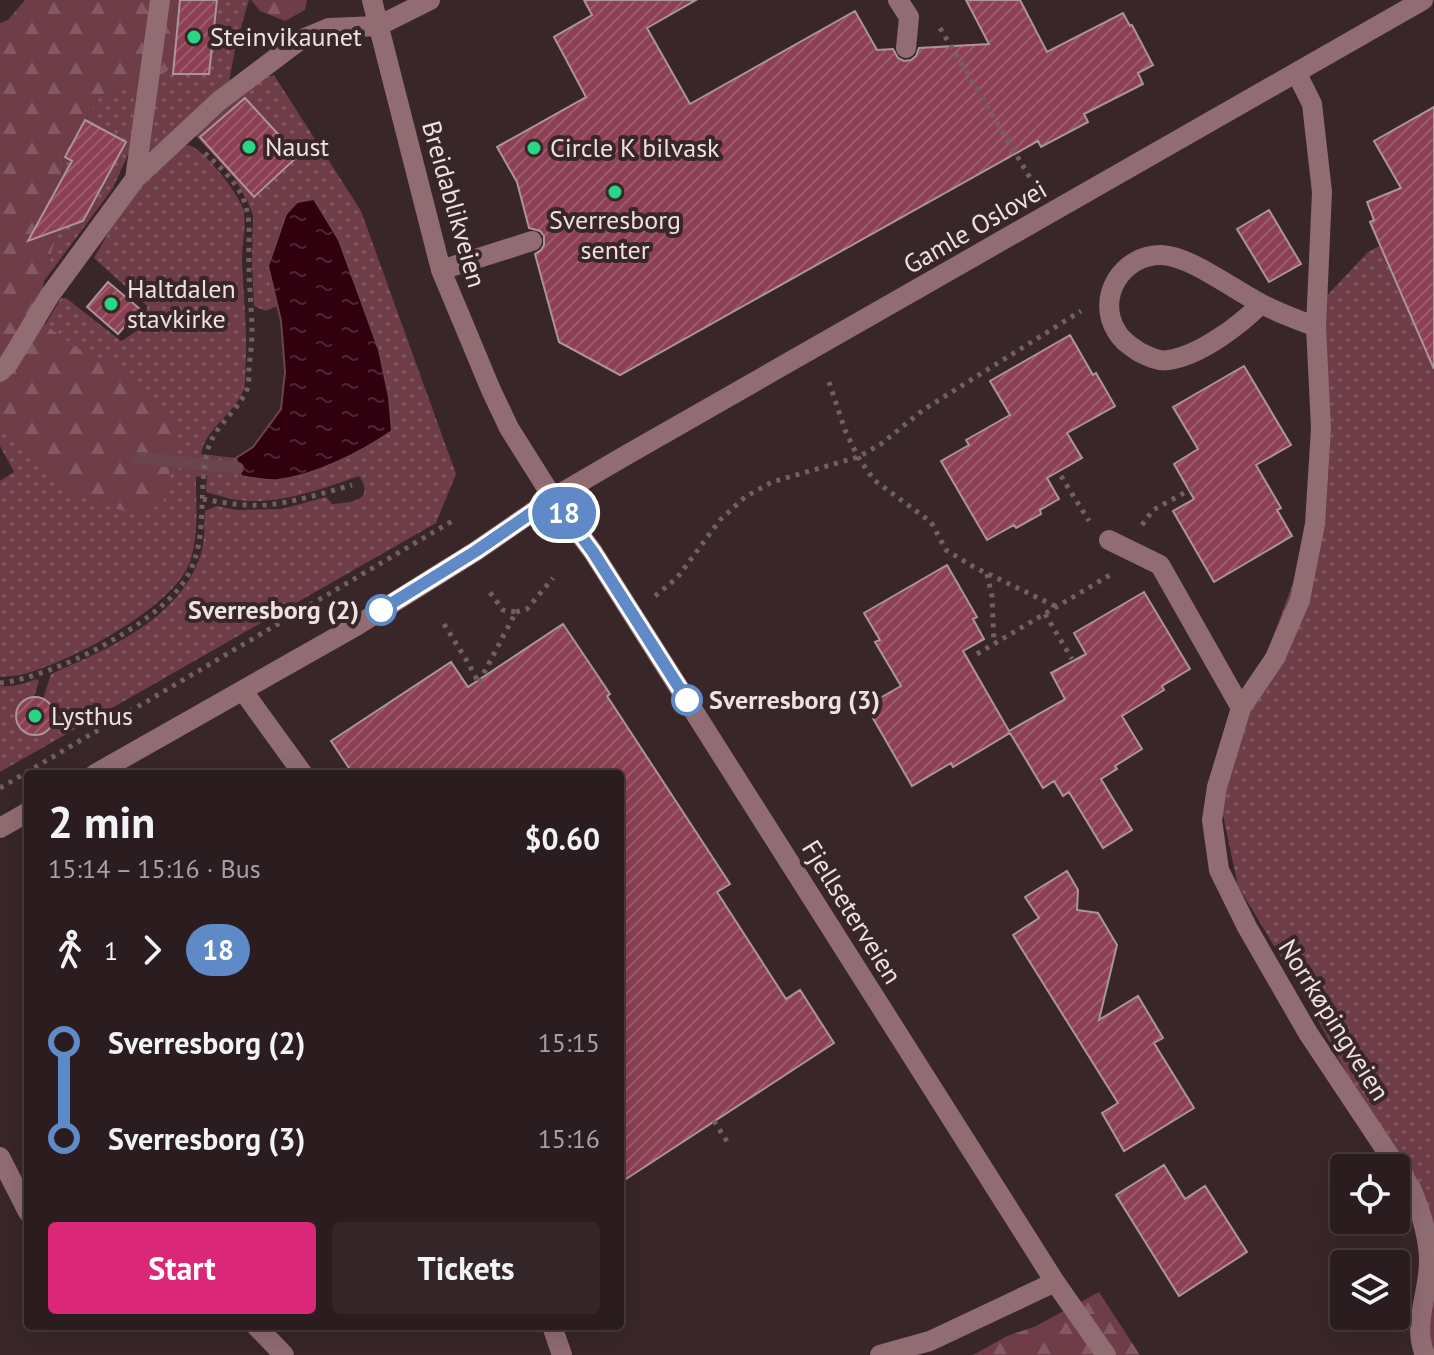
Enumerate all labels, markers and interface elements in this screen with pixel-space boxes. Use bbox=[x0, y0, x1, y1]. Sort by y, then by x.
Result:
place label: Steinvikaunet bbox=[210, 20, 362, 53]
marker: Steinvikaunet bbox=[185, 28, 203, 46]
street label: Breidablikveien bbox=[415, 117, 494, 291]
place label: Naust bbox=[265, 130, 329, 163]
place label: Circle K bilvask bbox=[550, 131, 720, 164]
marker: Naust bbox=[240, 138, 258, 156]
marker: Circle K bilvask bbox=[525, 139, 543, 157]
street label: Gamle Oslovei bbox=[897, 172, 1052, 281]
marker: Sverresborg senter bbox=[606, 183, 624, 201]
place label: Sverresborg senter bbox=[549, 203, 681, 266]
place label: Haltdalen stavkirke bbox=[127, 272, 236, 335]
marker: Haltdalen stavkirke bbox=[102, 295, 120, 313]
line badge: 18 bbox=[528, 487, 600, 539]
text: 18 bbox=[548, 494, 580, 531]
place label: Sverresborg (2) bbox=[188, 593, 359, 626]
marker: Sverresborg (2) bbox=[366, 595, 396, 625]
place label: Sverresborg (3) bbox=[709, 683, 880, 716]
marker: Sverresborg (3) bbox=[672, 685, 702, 715]
place label: Lysthus bbox=[51, 699, 133, 732]
marker: Lysthus bbox=[26, 707, 44, 725]
text: 2 min bbox=[48, 793, 155, 850]
text: $0.60 bbox=[525, 819, 600, 858]
street label: Fjellseterveien bbox=[795, 834, 910, 990]
text: 15:14 – 15:16 · Bus bbox=[48, 852, 261, 885]
icon: walk bbox=[48, 928, 92, 972]
icon: forward bbox=[130, 928, 174, 972]
text: 18 bbox=[202, 931, 234, 968]
street label: Norrkøpingveien bbox=[1272, 933, 1397, 1107]
text: 1 bbox=[104, 934, 118, 967]
text: Sverresborg (2) bbox=[108, 1023, 305, 1062]
text: 15:15 bbox=[538, 1026, 600, 1059]
text: Sverresborg (3) bbox=[108, 1119, 305, 1158]
text: 15:16 bbox=[538, 1122, 600, 1155]
map controls bbox=[1330, 1154, 1410, 1330]
button: locate bbox=[1330, 1154, 1410, 1234]
button: Start bbox=[48, 1222, 316, 1314]
button: Tickets bbox=[332, 1222, 600, 1314]
button: layers bbox=[1330, 1250, 1410, 1330]

